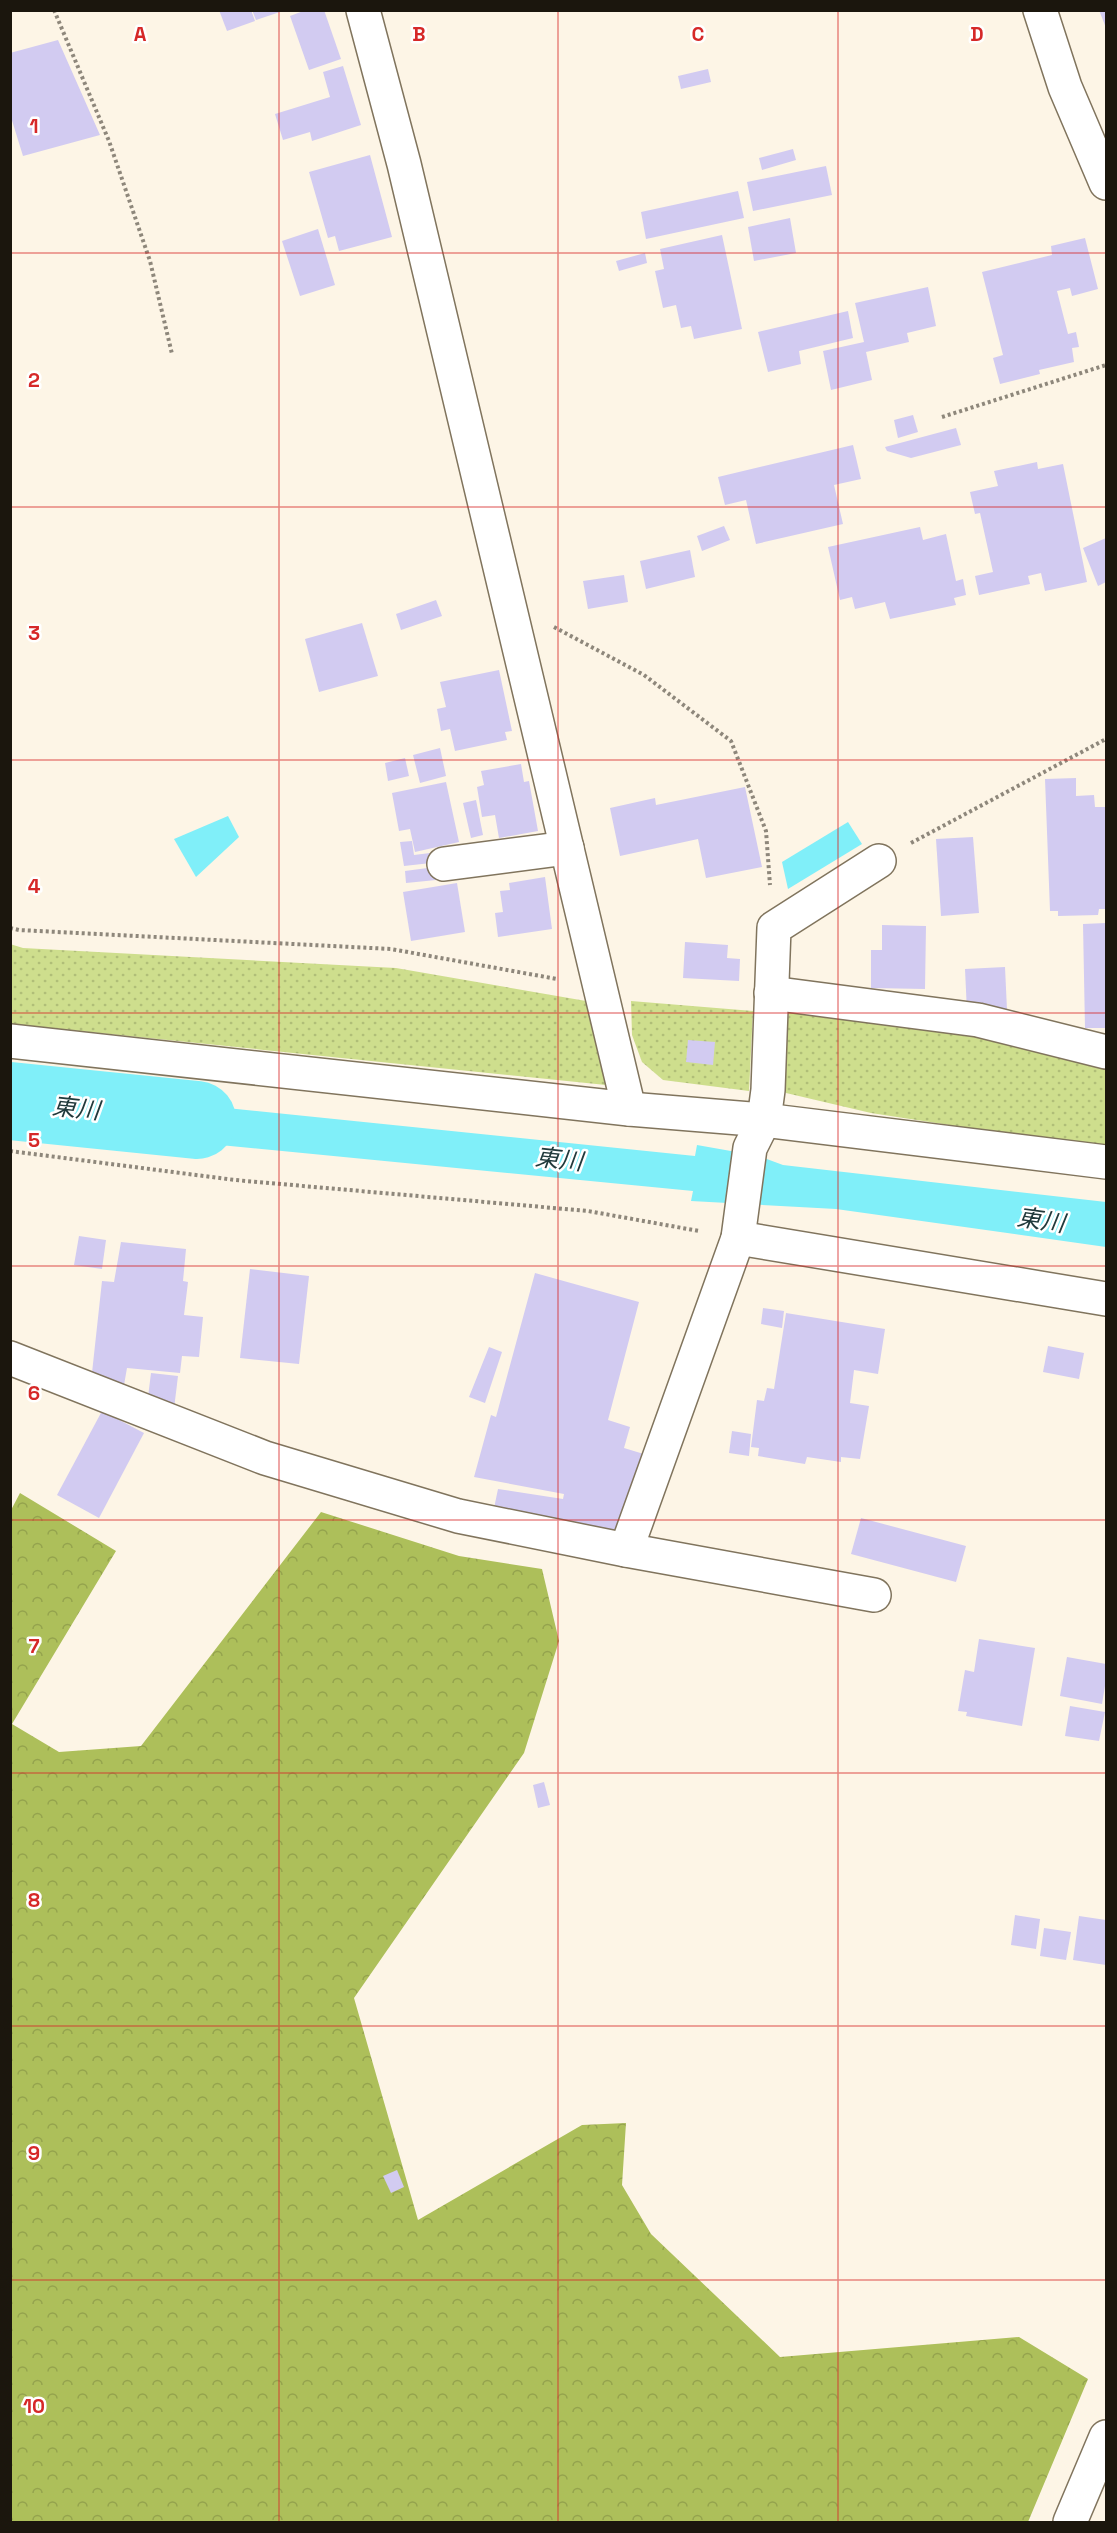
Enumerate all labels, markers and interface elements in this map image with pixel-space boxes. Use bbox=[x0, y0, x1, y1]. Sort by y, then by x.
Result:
text: A bbox=[134, 21, 147, 47]
text: B bbox=[412, 21, 426, 47]
text: C bbox=[692, 21, 705, 47]
text: D bbox=[970, 21, 984, 47]
text: 1 bbox=[29, 113, 39, 139]
text: 2 bbox=[28, 367, 40, 393]
text: 3 bbox=[28, 620, 40, 646]
text: 4 bbox=[28, 873, 41, 899]
water label: 東川 bbox=[51, 1090, 104, 1126]
text: 5 bbox=[28, 1127, 40, 1153]
water label: 東川 bbox=[534, 1141, 587, 1177]
water label: 東川 bbox=[1015, 1201, 1070, 1239]
text: 6 bbox=[28, 1380, 40, 1406]
text: 7 bbox=[28, 1633, 40, 1659]
text: 8 bbox=[28, 1887, 40, 1913]
text: 9 bbox=[28, 2140, 40, 2166]
text: 10 bbox=[23, 2393, 45, 2419]

